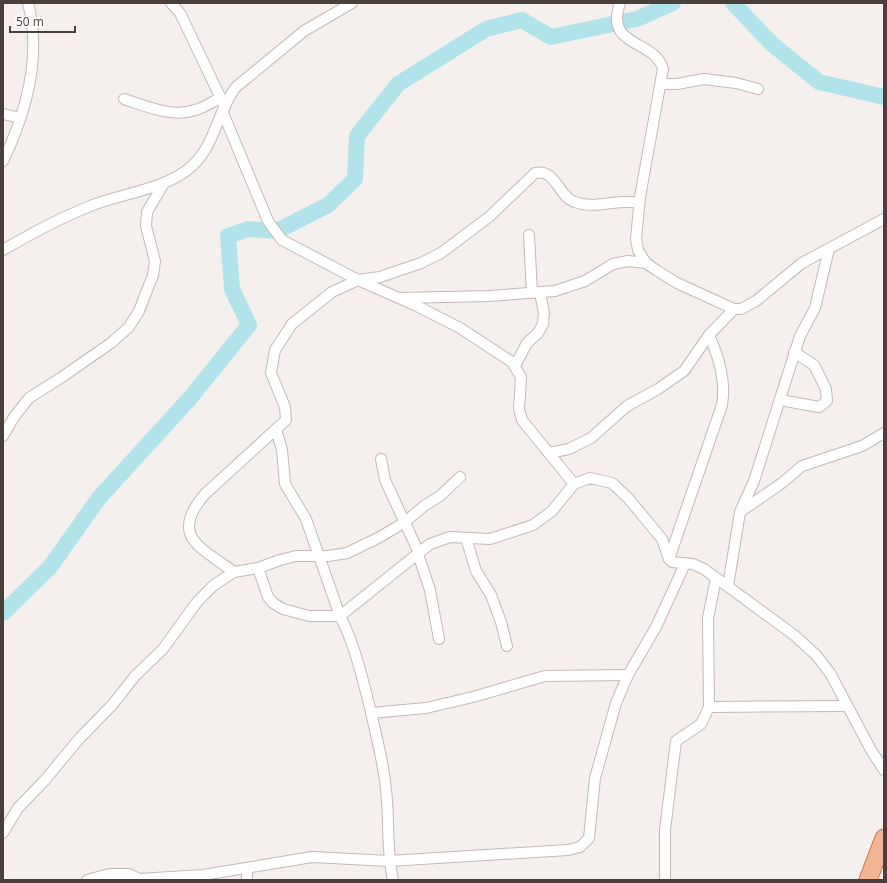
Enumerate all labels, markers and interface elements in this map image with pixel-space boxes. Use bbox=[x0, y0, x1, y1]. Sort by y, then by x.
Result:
scale bar bbox=[10, 8, 75, 34]
text: 50 m bbox=[16, 13, 44, 30]

